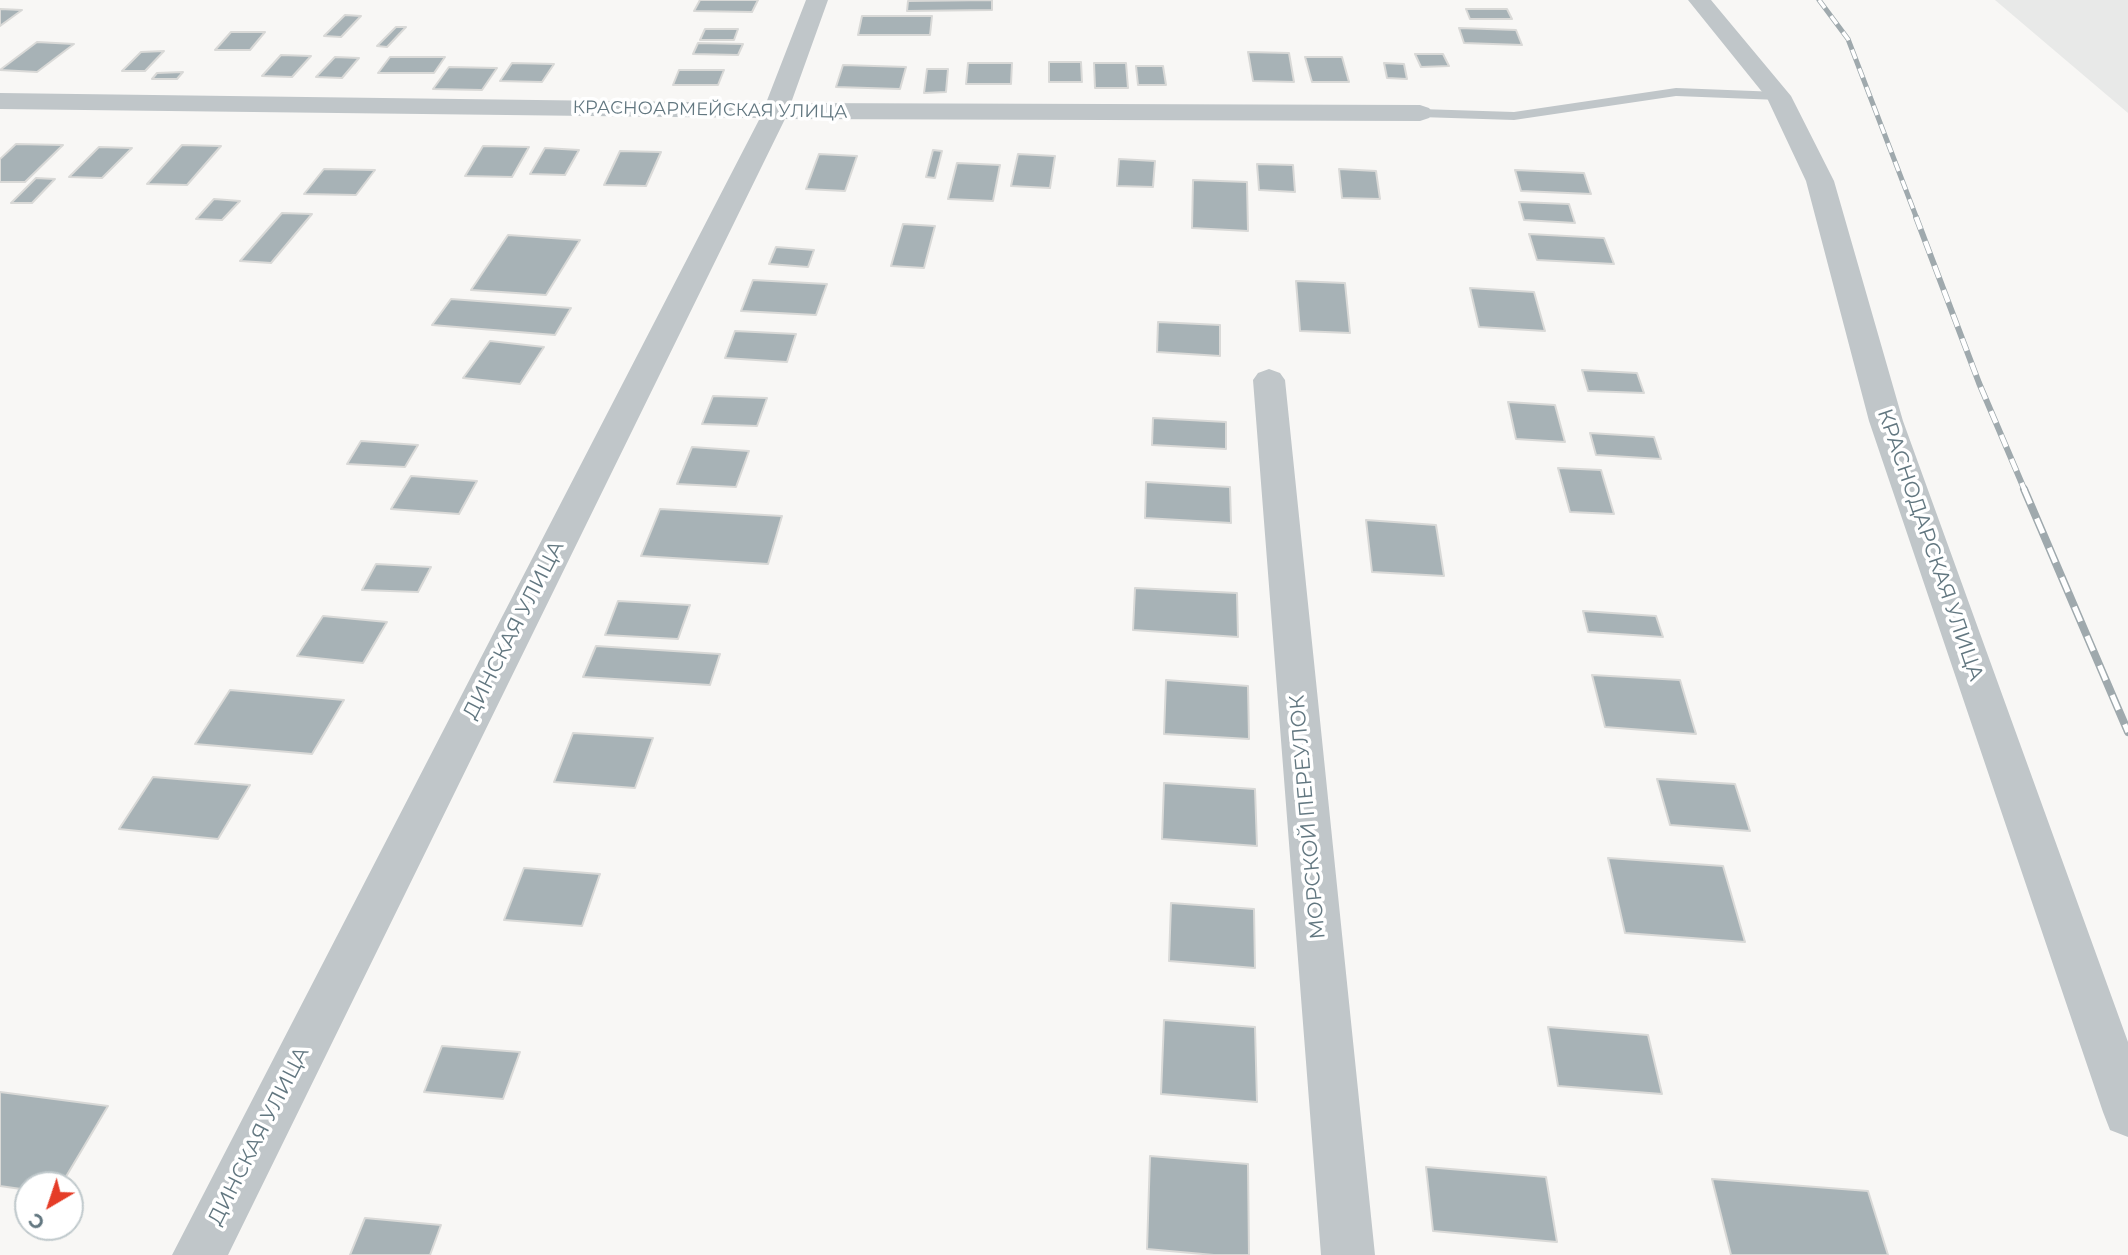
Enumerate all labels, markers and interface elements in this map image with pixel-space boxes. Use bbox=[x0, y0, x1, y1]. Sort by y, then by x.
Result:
street label: КРАСНОАРМЕЙСКАЯ УЛИЦА bbox=[572, 97, 848, 123]
street label: КРАСНОДАРСКАЯ УЛИЦА bbox=[1872, 406, 1988, 684]
street label: ДИНСКАЯ УЛИЦА bbox=[458, 537, 570, 723]
street label: МОРСКОЙ ПЕРЕУЛОК bbox=[1285, 694, 1331, 940]
street label: ДИНСКАЯ УЛИЦА bbox=[203, 1043, 315, 1229]
north arrow bbox=[14, 1171, 84, 1241]
text: С bbox=[24, 1208, 49, 1234]

